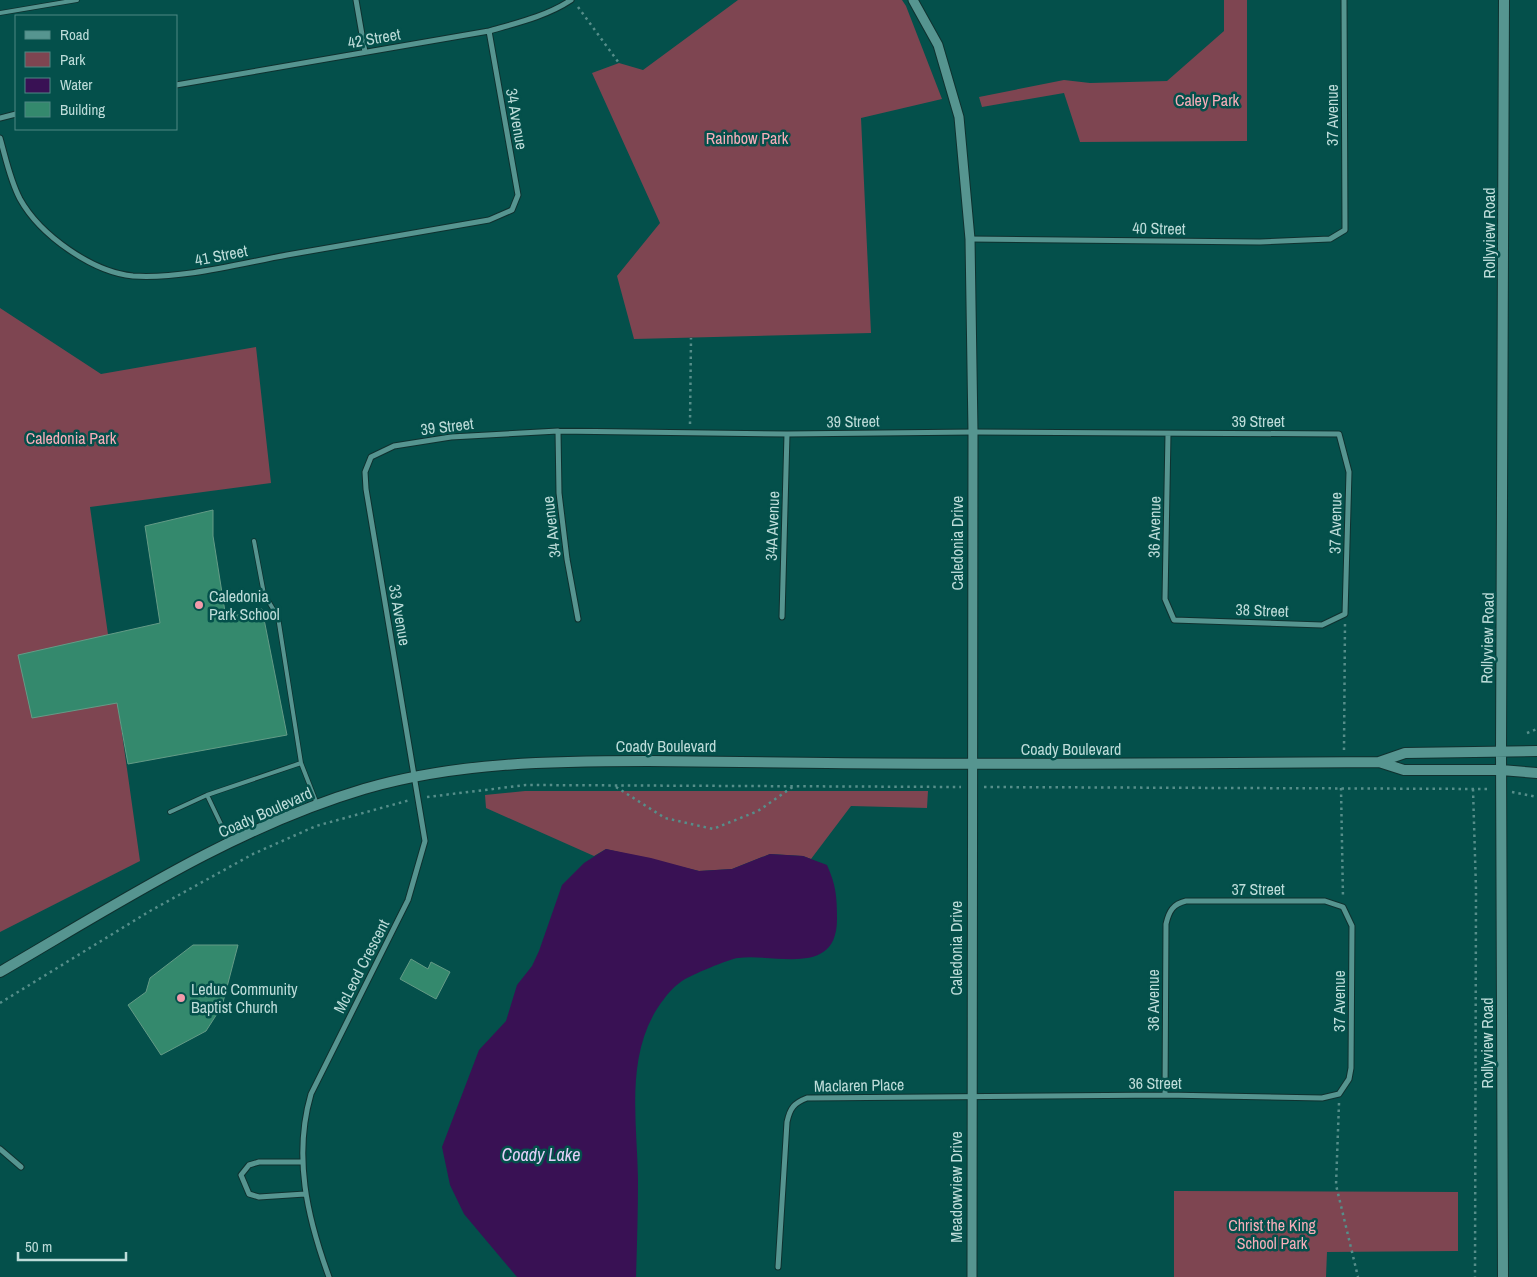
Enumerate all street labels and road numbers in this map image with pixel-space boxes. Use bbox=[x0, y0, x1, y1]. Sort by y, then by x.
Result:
street label: 42 Street bbox=[346, 22, 402, 53]
street label: 37 Avenue bbox=[1321, 84, 1343, 146]
street label: 34 Avenue bbox=[501, 87, 533, 151]
street label: Rollyview Road bbox=[1478, 187, 1500, 279]
street label: 40 Street bbox=[1132, 217, 1186, 239]
street label: 41 Street bbox=[193, 239, 250, 271]
street label: 39 Street bbox=[826, 410, 880, 432]
street label: 39 Street bbox=[1231, 410, 1285, 432]
street label: 39 Street bbox=[419, 412, 475, 440]
street label: 34A Avenue bbox=[760, 491, 784, 561]
street label: 37 Avenue bbox=[1323, 492, 1347, 554]
street label: 34 Avenue bbox=[536, 495, 566, 559]
street label: Caledonia Drive bbox=[946, 496, 968, 590]
street label: 36 Avenue bbox=[1142, 496, 1166, 558]
street label: 33 Avenue bbox=[384, 583, 416, 647]
street label: Rollyview Road bbox=[1475, 592, 1499, 684]
street label: 38 Street bbox=[1235, 598, 1289, 622]
street label: Coady Boulevard bbox=[616, 735, 716, 757]
street label: Coady Boulevard bbox=[1021, 738, 1121, 760]
street label: Coady Boulevard bbox=[215, 781, 315, 843]
street label: 37 Street bbox=[1231, 878, 1285, 900]
street label: Caledonia Drive bbox=[945, 901, 967, 995]
street label: McLeod Crescent bbox=[328, 915, 394, 1017]
street label: 36 Avenue bbox=[1142, 969, 1164, 1031]
street label: 37 Avenue bbox=[1328, 970, 1350, 1032]
street label: Rollyview Road bbox=[1476, 997, 1498, 1089]
street label: 36 Street bbox=[1128, 1072, 1182, 1094]
street label: Maclaren Place bbox=[814, 1073, 904, 1097]
street label: Meadowview Drive bbox=[945, 1131, 967, 1243]

